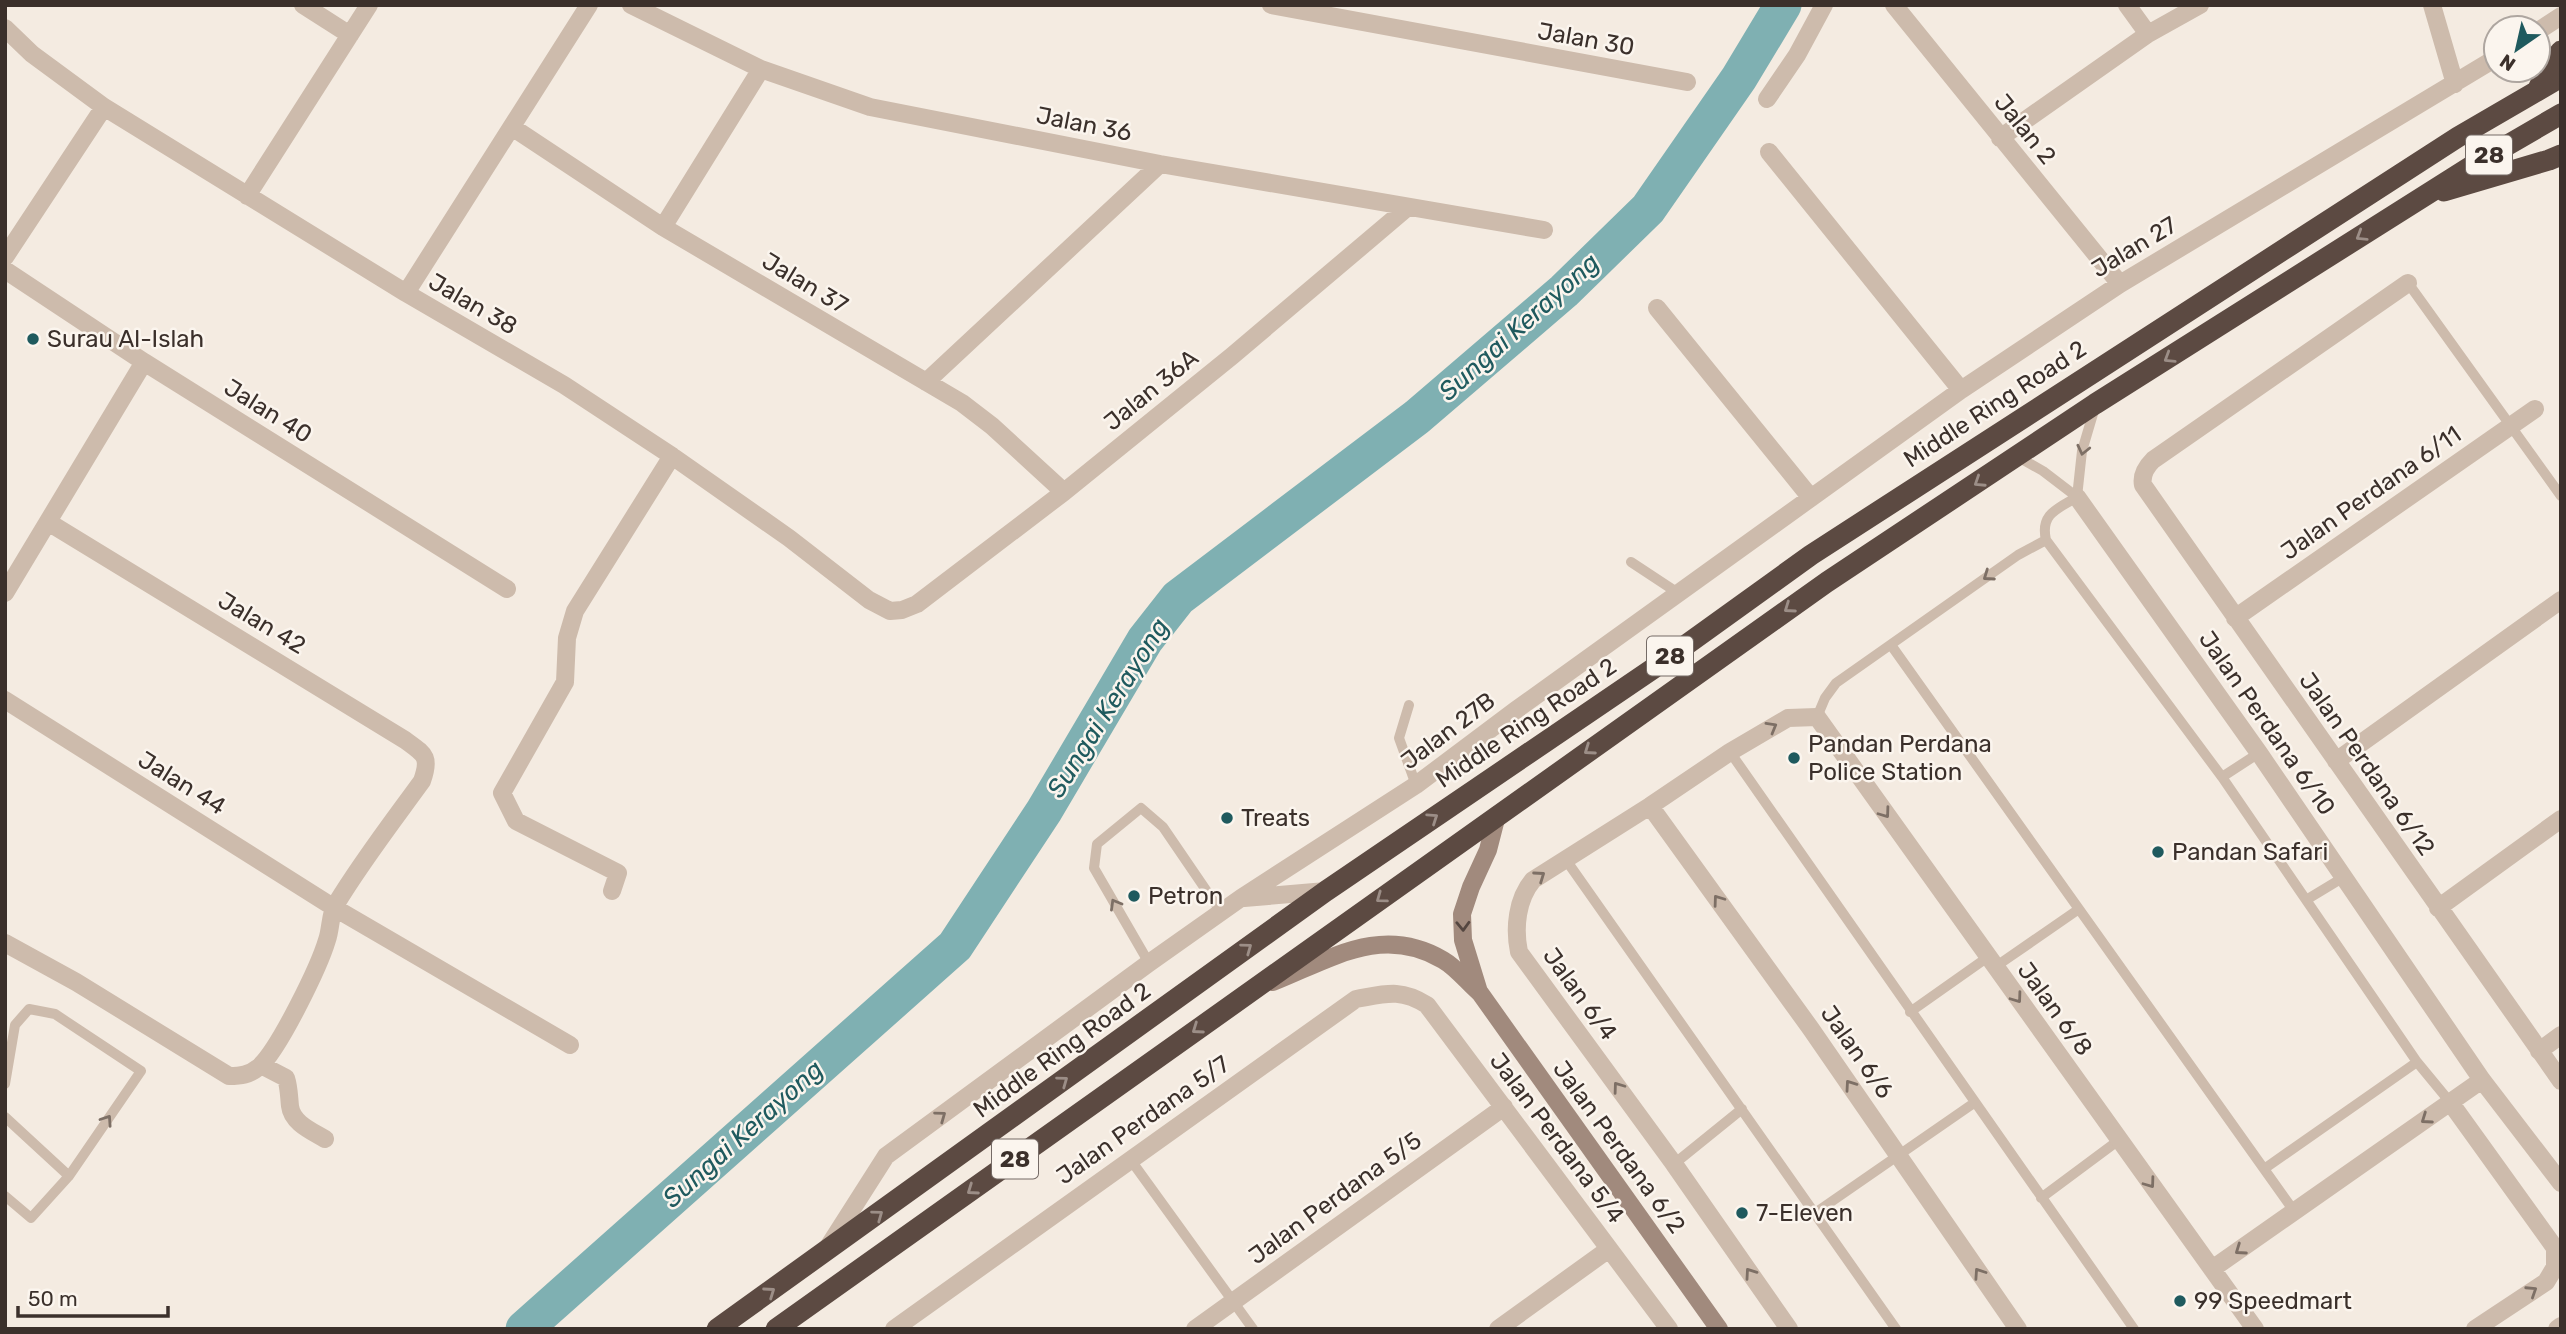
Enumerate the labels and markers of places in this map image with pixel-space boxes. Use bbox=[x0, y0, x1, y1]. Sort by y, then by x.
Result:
place label: Surau Al-Islah bbox=[47, 325, 204, 353]
marker: Surau Al-Islah bbox=[25, 331, 41, 347]
place label: Pandan Perdana Police Station bbox=[1808, 730, 1992, 786]
marker: Pandan Perdana Police Station bbox=[1786, 750, 1802, 766]
place label: Treats bbox=[1241, 804, 1310, 832]
marker: Treats bbox=[1219, 810, 1235, 826]
place label: Pandan Safari bbox=[2172, 838, 2328, 866]
marker: Pandan Safari bbox=[2150, 844, 2166, 860]
place label: Petron bbox=[1148, 882, 1223, 910]
marker: Petron bbox=[1126, 888, 1142, 904]
place label: 7-Eleven bbox=[1756, 1199, 1853, 1227]
marker: 7-Eleven bbox=[1734, 1205, 1750, 1221]
place label: 99 Speedmart bbox=[2194, 1287, 2352, 1315]
marker: 99 Speedmart bbox=[2172, 1293, 2188, 1309]

